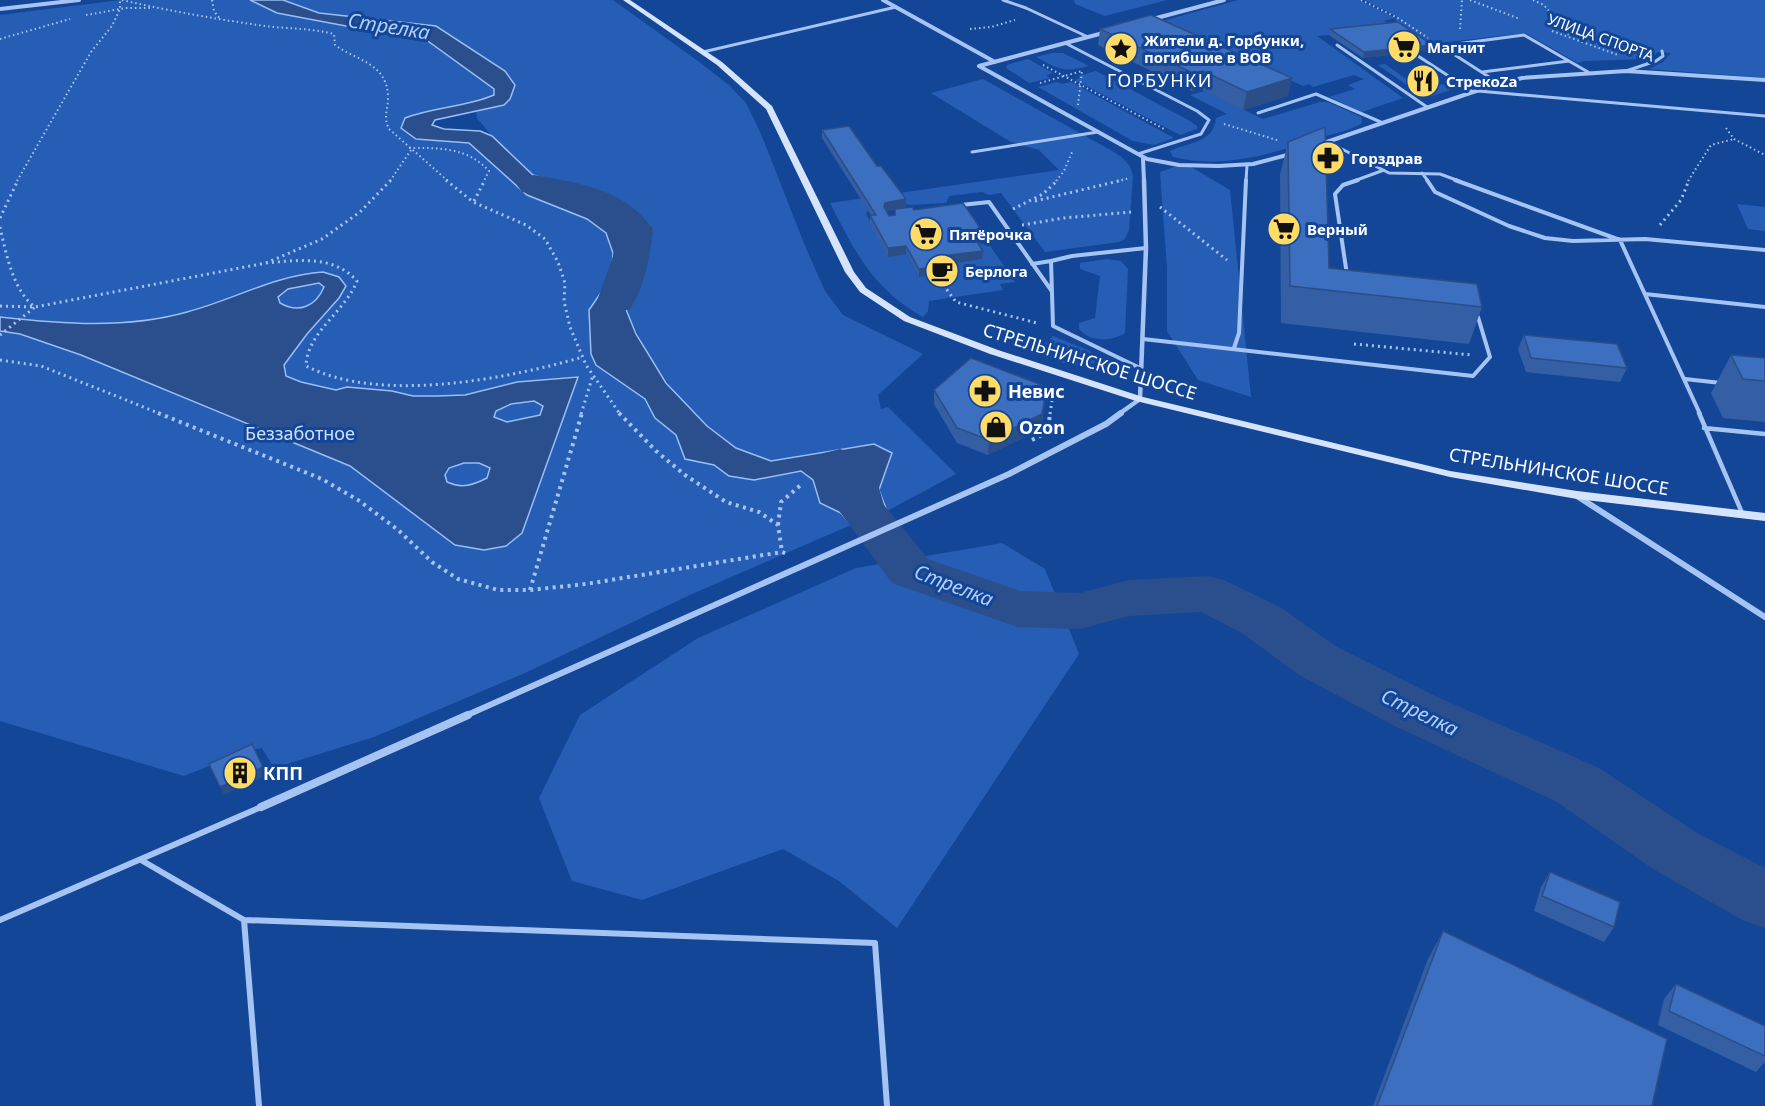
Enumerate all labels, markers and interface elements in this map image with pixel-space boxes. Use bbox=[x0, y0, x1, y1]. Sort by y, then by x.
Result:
water label: Стрелка bbox=[346, 6, 432, 46]
street label: УЛИЦА СПОРТА bbox=[1545, 8, 1658, 66]
supermarket icon: Магнит bbox=[1386, 29, 1422, 65]
place label: Жители д. Горбунки, погибшие в ВОВ bbox=[1144, 30, 1304, 67]
place icon: Жители д. Горбунки, погибшие в ВОВ bbox=[1103, 31, 1139, 67]
place label: Магнит bbox=[1427, 37, 1485, 57]
restaurant icon: СтрекоZа bbox=[1405, 63, 1441, 99]
district label: ГОРБУНКИ bbox=[1107, 68, 1213, 92]
place label: СтрекоZа bbox=[1446, 71, 1517, 91]
pharmacy icon: Горздрав bbox=[1310, 140, 1346, 176]
place label: Горздрав bbox=[1351, 148, 1422, 168]
supermarket icon: Верный bbox=[1266, 211, 1302, 247]
supermarket icon: Пятёрочка bbox=[908, 216, 944, 252]
place label: Верный bbox=[1307, 219, 1368, 239]
place label: Пятёрочка bbox=[949, 224, 1032, 244]
cafe icon: Берлога bbox=[924, 253, 960, 289]
place label: Берлога bbox=[965, 261, 1028, 281]
street label: СТРЕЛЬНИНСКОЕ ШОССЕ bbox=[980, 317, 1200, 405]
pharmacy icon: Невис bbox=[967, 373, 1003, 409]
place label: Невис bbox=[1008, 379, 1065, 403]
shop icon: Ozon bbox=[978, 409, 1014, 445]
place label: Ozon bbox=[1019, 415, 1065, 439]
park label: Беззаботное bbox=[245, 421, 355, 445]
street label: СТРЕЛЬНИНСКОЕ ШОССЕ bbox=[1447, 442, 1671, 500]
water label: Стрелка bbox=[911, 558, 997, 612]
water label: Стрелка bbox=[1377, 682, 1463, 742]
building icon: КПП bbox=[222, 755, 258, 791]
place label: КПП bbox=[263, 761, 303, 785]

